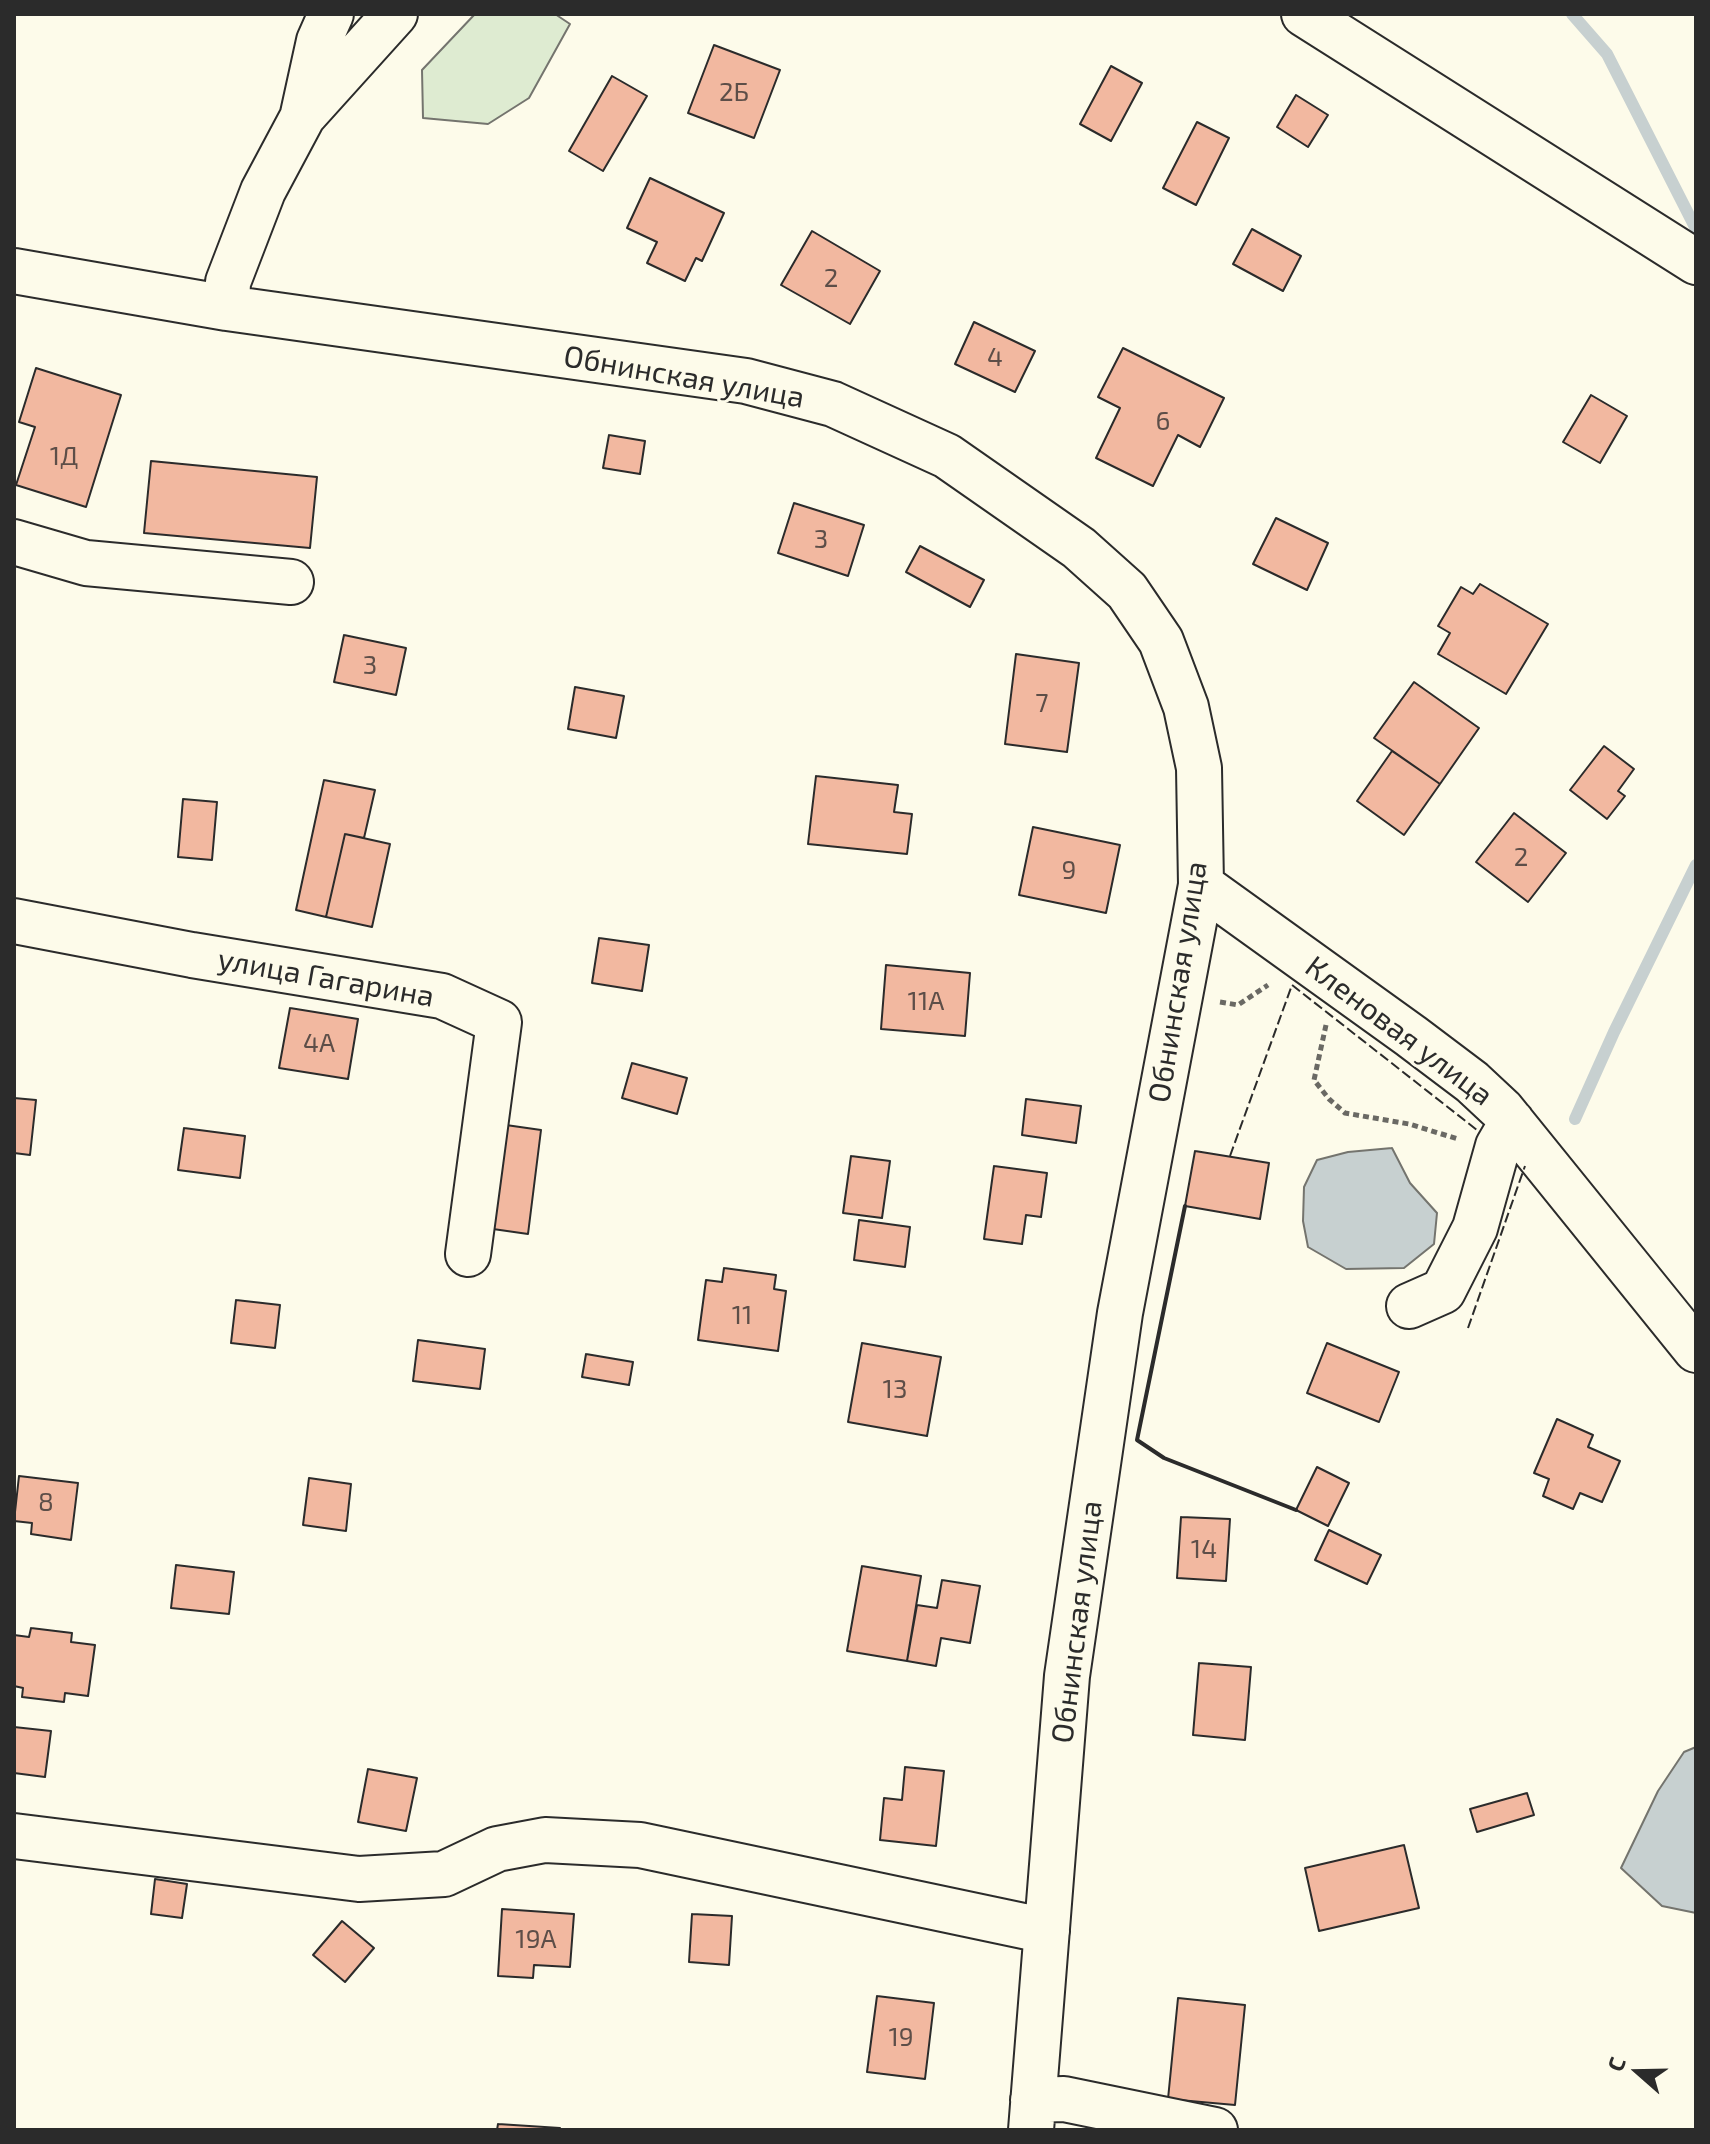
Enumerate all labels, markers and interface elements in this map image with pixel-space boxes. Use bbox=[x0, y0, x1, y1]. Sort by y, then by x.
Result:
house number: 2Б bbox=[719, 76, 749, 108]
house number: 2 bbox=[824, 262, 838, 294]
street label: Обнинская улица bbox=[561, 338, 807, 416]
house number: 4 bbox=[987, 341, 1003, 373]
house number: 6 bbox=[1156, 405, 1170, 437]
house number: 1Д bbox=[50, 440, 78, 472]
house number: 3 bbox=[814, 523, 828, 555]
house number: 3 bbox=[363, 649, 377, 681]
house number: 7 bbox=[1035, 687, 1049, 719]
house number: 2 bbox=[1514, 841, 1528, 873]
house number: 9 bbox=[1062, 854, 1076, 886]
street label: Обнинская улица bbox=[1141, 859, 1215, 1105]
street label: улица Гагарина bbox=[215, 941, 437, 1015]
street label: Кленовая улица bbox=[1298, 949, 1500, 1113]
house number: 11А bbox=[908, 985, 944, 1017]
house number: 4А bbox=[303, 1027, 335, 1059]
house number: 11 bbox=[732, 1299, 752, 1331]
house number: 13 bbox=[883, 1373, 907, 1405]
house number: 8 bbox=[38, 1486, 54, 1518]
street label: Обнинская улица bbox=[1044, 1499, 1110, 1745]
house number: 14 bbox=[1191, 1533, 1217, 1565]
house number: 19А bbox=[515, 1923, 557, 1955]
house number: 19 bbox=[888, 2021, 914, 2053]
north arrow bbox=[1598, 2032, 1678, 2112]
text: С bbox=[1601, 2053, 1630, 2074]

